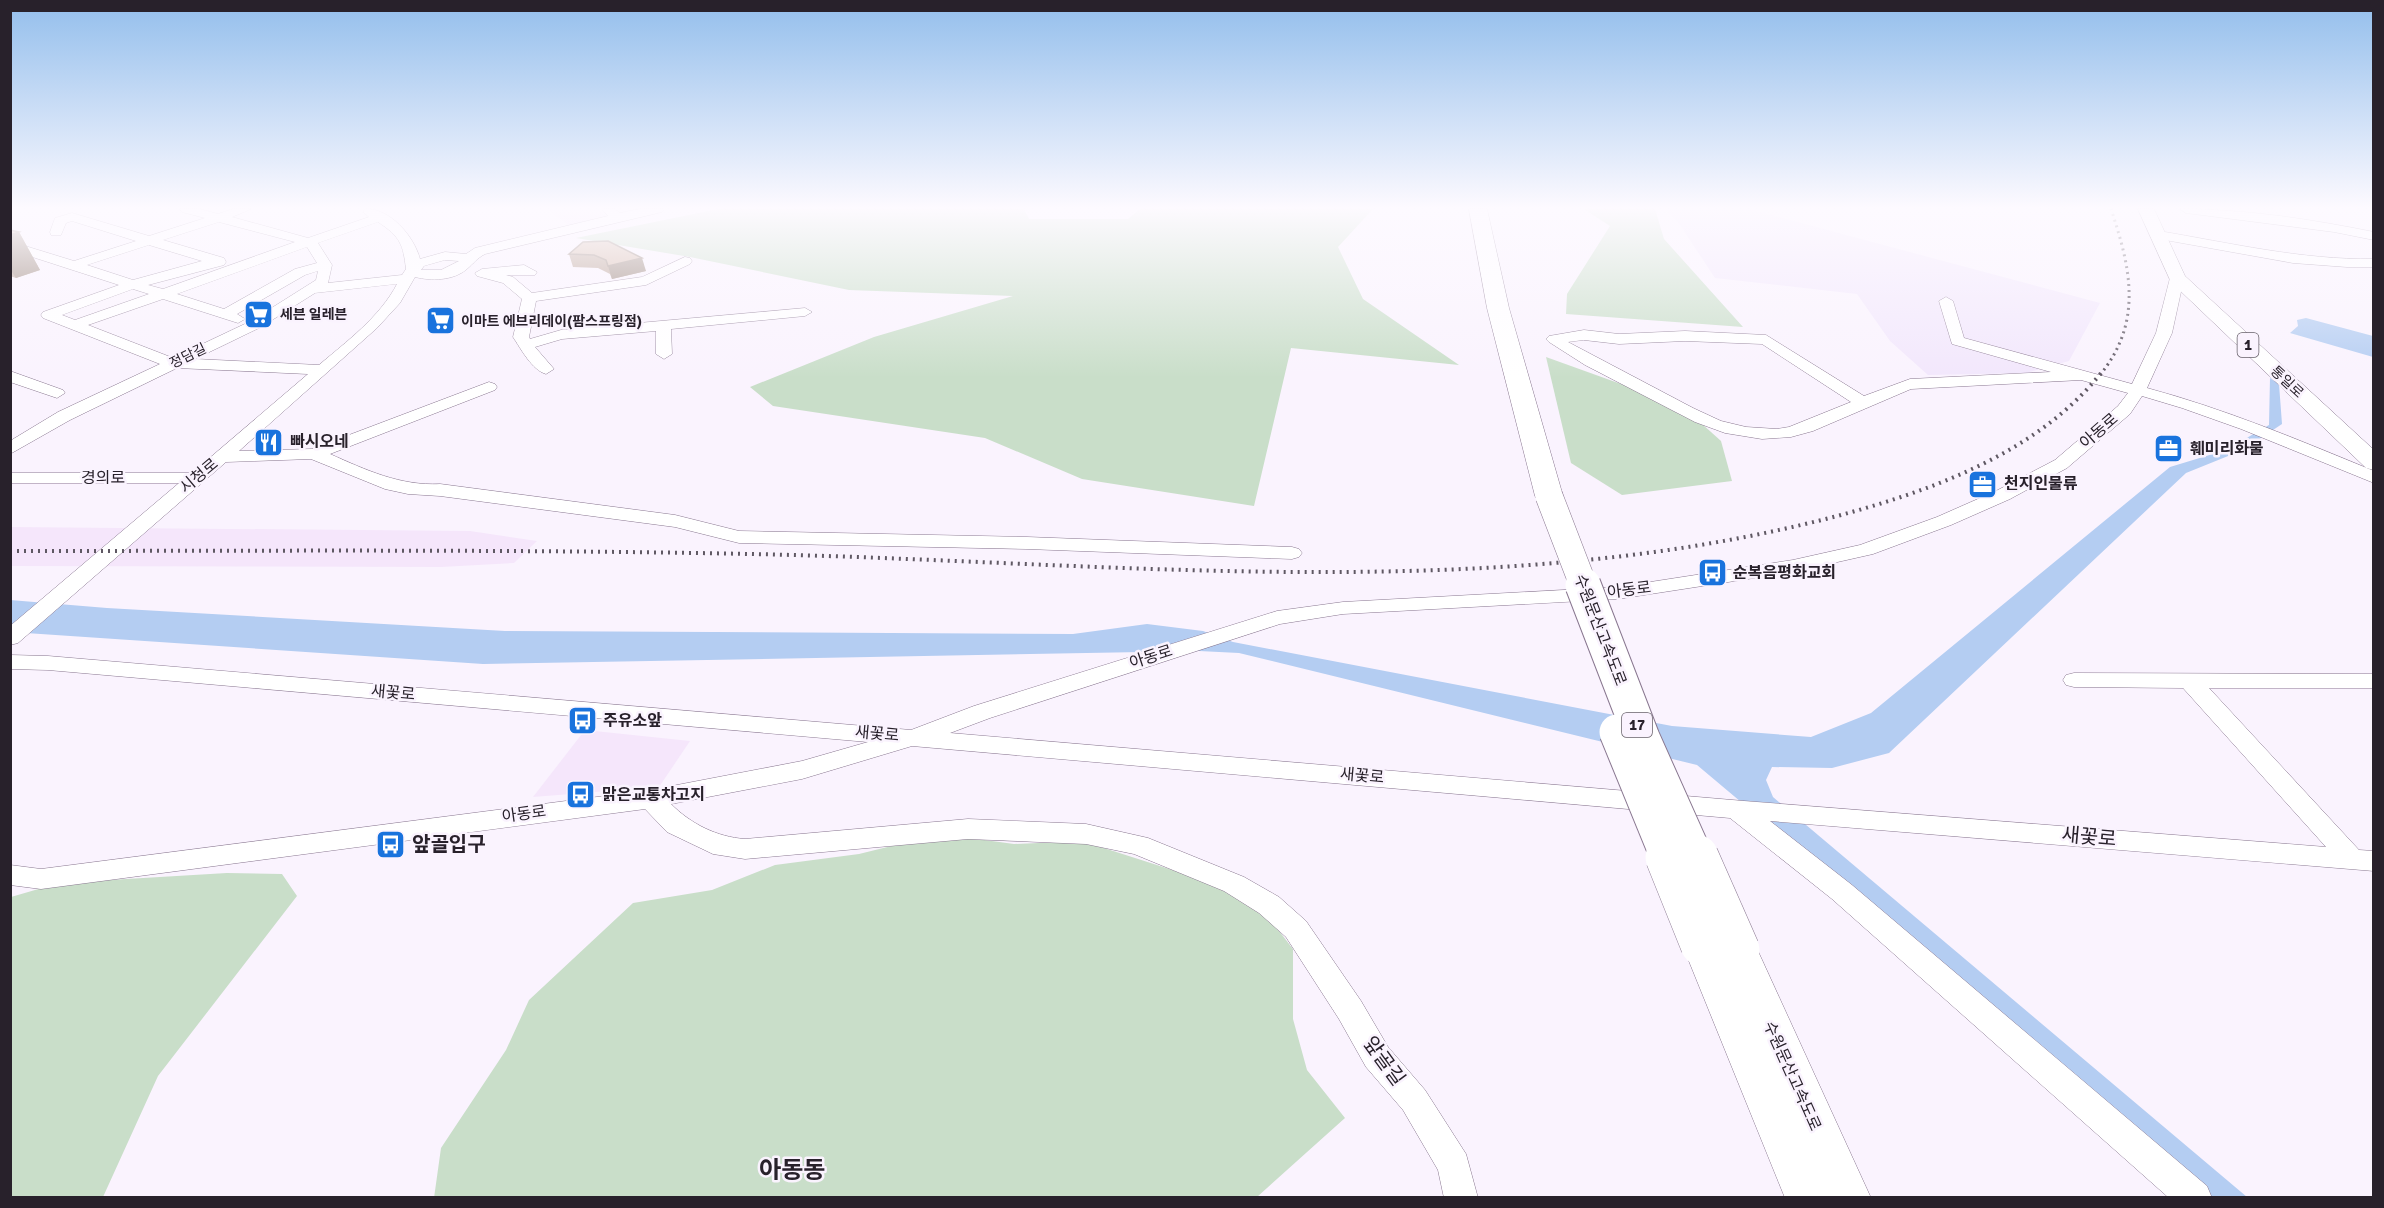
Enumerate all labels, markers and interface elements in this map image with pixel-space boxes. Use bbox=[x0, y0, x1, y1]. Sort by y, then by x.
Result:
supermarket icon: 세븐 일레븐 bbox=[243, 298, 275, 330]
supermarket icon: 이마트 에브리데이(팜스프링점) bbox=[424, 305, 456, 337]
place label: 세븐 일레븐 bbox=[280, 306, 348, 323]
place label: 이마트 에브리데이(팜스프링점) bbox=[461, 313, 642, 330]
road number: 1 bbox=[2238, 333, 2258, 357]
street label: 정담길 bbox=[167, 340, 209, 372]
street label: 통일로 bbox=[2267, 363, 2307, 401]
street label: 아동로 bbox=[2076, 409, 2122, 453]
restaurant icon: 빠시오네 bbox=[253, 426, 285, 458]
place label: 빠시오네 bbox=[290, 432, 349, 452]
office icon: 훼미리화물 bbox=[2153, 433, 2185, 465]
place label: 훼미리화물 bbox=[2190, 439, 2264, 459]
street label: 시청로 bbox=[176, 454, 223, 498]
street label: 경의로 bbox=[81, 468, 125, 488]
office icon: 천지인물류 bbox=[1967, 468, 1999, 500]
place label: 천지인물류 bbox=[2004, 474, 2078, 494]
bus stop icon: 순복음평화교회 bbox=[1696, 557, 1728, 589]
place label: 순복음평화교회 bbox=[1733, 563, 1836, 583]
street label: 수원문산고속도로 bbox=[1570, 571, 1631, 689]
street label: 아동로 bbox=[1606, 577, 1652, 603]
street label: 아동로 bbox=[1127, 641, 1175, 673]
street label: 새꽃로 bbox=[370, 681, 416, 705]
bus stop icon: 주유소앞 bbox=[566, 705, 598, 737]
place label: 주유소앞 bbox=[603, 711, 662, 731]
road number: 17 bbox=[1622, 713, 1652, 737]
street label: 새꽃로 bbox=[854, 722, 900, 746]
street label: 새꽃로 bbox=[1339, 764, 1385, 788]
bus stop icon: 맑은교통차고지 bbox=[565, 779, 597, 811]
place label: 맑은교통차고지 bbox=[602, 785, 705, 805]
street label: 아동로 bbox=[501, 801, 548, 827]
street label: 새꽃로 bbox=[2060, 822, 2118, 852]
bus stop icon: 앞골입구 bbox=[375, 828, 407, 860]
place label: 앞골입구 bbox=[412, 832, 486, 857]
street label: 수원문산고속도로 bbox=[1759, 1018, 1825, 1134]
street label: 앞골길 bbox=[1358, 1031, 1410, 1091]
district label: 아동동 bbox=[759, 1155, 825, 1185]

